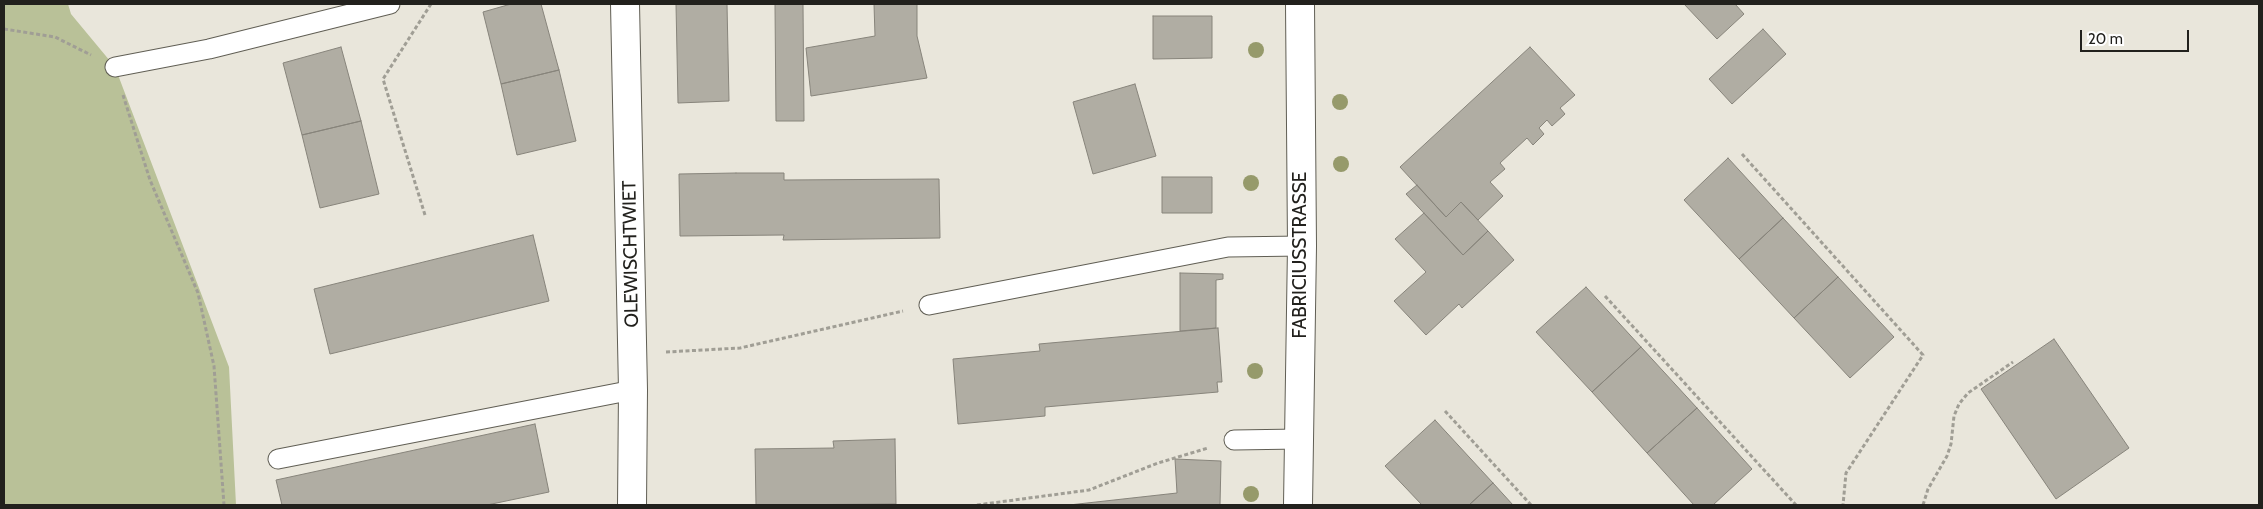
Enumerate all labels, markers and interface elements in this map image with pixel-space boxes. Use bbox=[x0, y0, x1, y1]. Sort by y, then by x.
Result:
scale bar bbox=[2083, 20, 2192, 52]
text: 20 m bbox=[2088, 30, 2123, 48]
street label: FABRICIUSSTRASSE bbox=[1289, 172, 1311, 338]
street label: OLEWISCHTWIET bbox=[618, 180, 644, 328]

